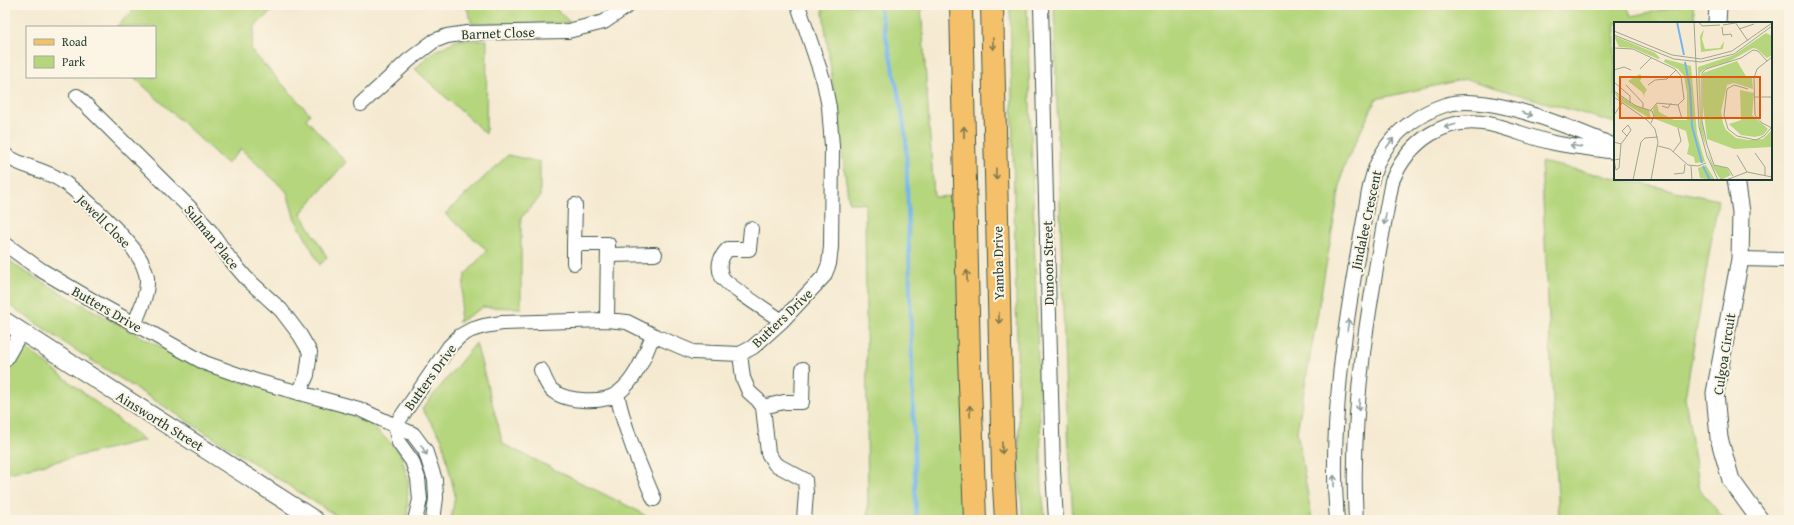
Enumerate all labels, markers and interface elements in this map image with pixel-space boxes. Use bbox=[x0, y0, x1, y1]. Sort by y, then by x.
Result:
street label: Barnet Close bbox=[461, 22, 536, 44]
inset map bbox=[1614, 22, 1772, 180]
legend bbox=[26, 26, 156, 78]
text: Road bbox=[62, 33, 88, 50]
one-way arrow bbox=[989, 37, 997, 50]
text: Park bbox=[62, 53, 86, 70]
one-way arrow bbox=[1520, 111, 1533, 118]
one-way arrow bbox=[1444, 123, 1457, 130]
one-way arrow bbox=[960, 126, 968, 139]
one-way arrow bbox=[1386, 138, 1394, 149]
one-way arrow bbox=[1570, 142, 1583, 150]
one-way arrow bbox=[992, 167, 1000, 180]
street label: Jindalee Crescent bbox=[1345, 168, 1386, 274]
street label: Jewell Close bbox=[71, 188, 136, 253]
street label: Sulman Place bbox=[180, 200, 245, 274]
one-way arrow bbox=[1381, 212, 1389, 225]
street label: Dunoon Street bbox=[1037, 220, 1059, 305]
street label: Yamba Drive bbox=[987, 225, 1009, 300]
one-way arrow bbox=[963, 270, 971, 283]
street label: Butters Drive bbox=[68, 281, 146, 337]
street label: Butters Drive bbox=[747, 283, 817, 352]
one-way arrow bbox=[995, 311, 1003, 324]
street label: Culgoa Circuit bbox=[1708, 312, 1740, 396]
one-way arrow bbox=[1344, 319, 1352, 332]
street label: Butters Drive bbox=[399, 339, 461, 414]
street label: Ainsworth Street bbox=[112, 386, 208, 456]
one-way arrow bbox=[1355, 399, 1363, 412]
one-way arrow bbox=[967, 405, 974, 418]
one-way arrow bbox=[999, 441, 1006, 454]
one-way arrow bbox=[420, 444, 428, 456]
one-way arrow bbox=[1330, 475, 1338, 488]

